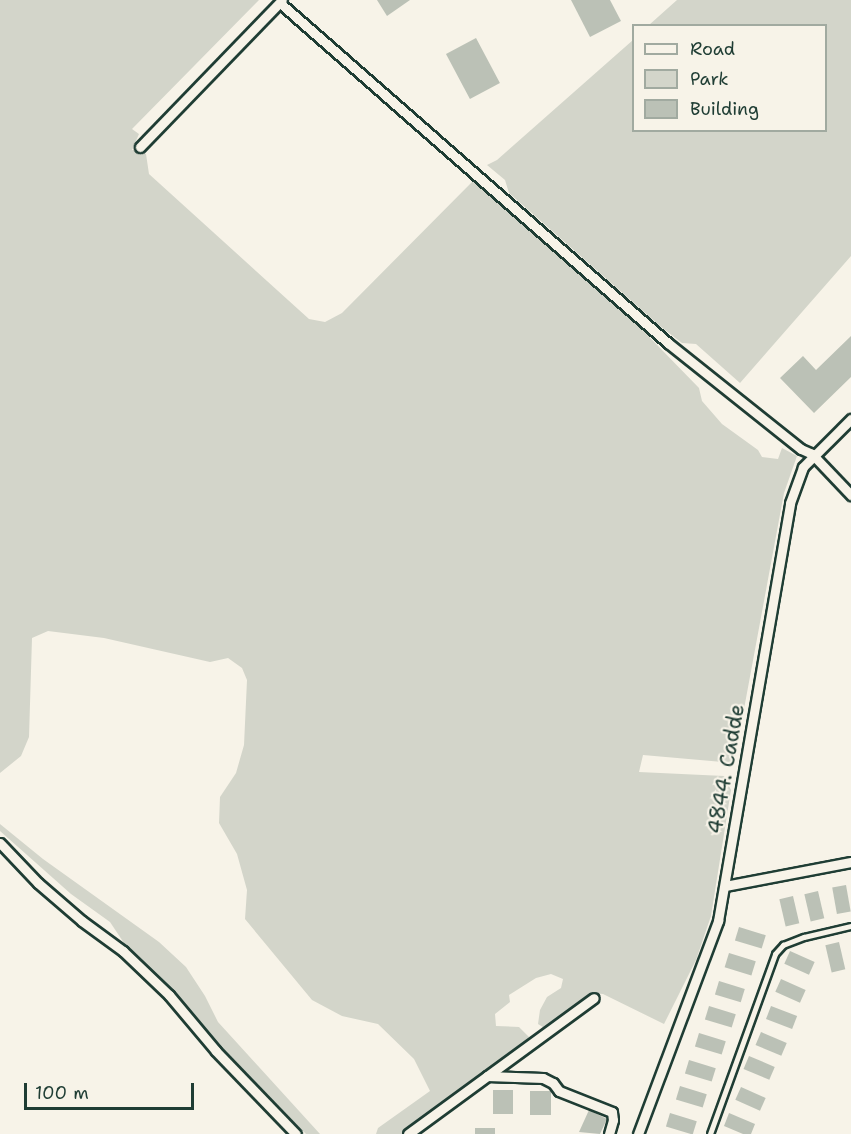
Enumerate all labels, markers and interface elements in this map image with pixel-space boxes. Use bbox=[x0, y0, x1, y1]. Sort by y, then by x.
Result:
legend bbox=[632, 24, 827, 132]
text: Road bbox=[690, 37, 735, 61]
text: Park bbox=[690, 67, 729, 91]
text: Building bbox=[690, 97, 759, 121]
street label: 4844. Cadde bbox=[702, 702, 750, 836]
scale bar bbox=[27, 1071, 196, 1109]
text: 100 m bbox=[35, 1081, 89, 1105]

